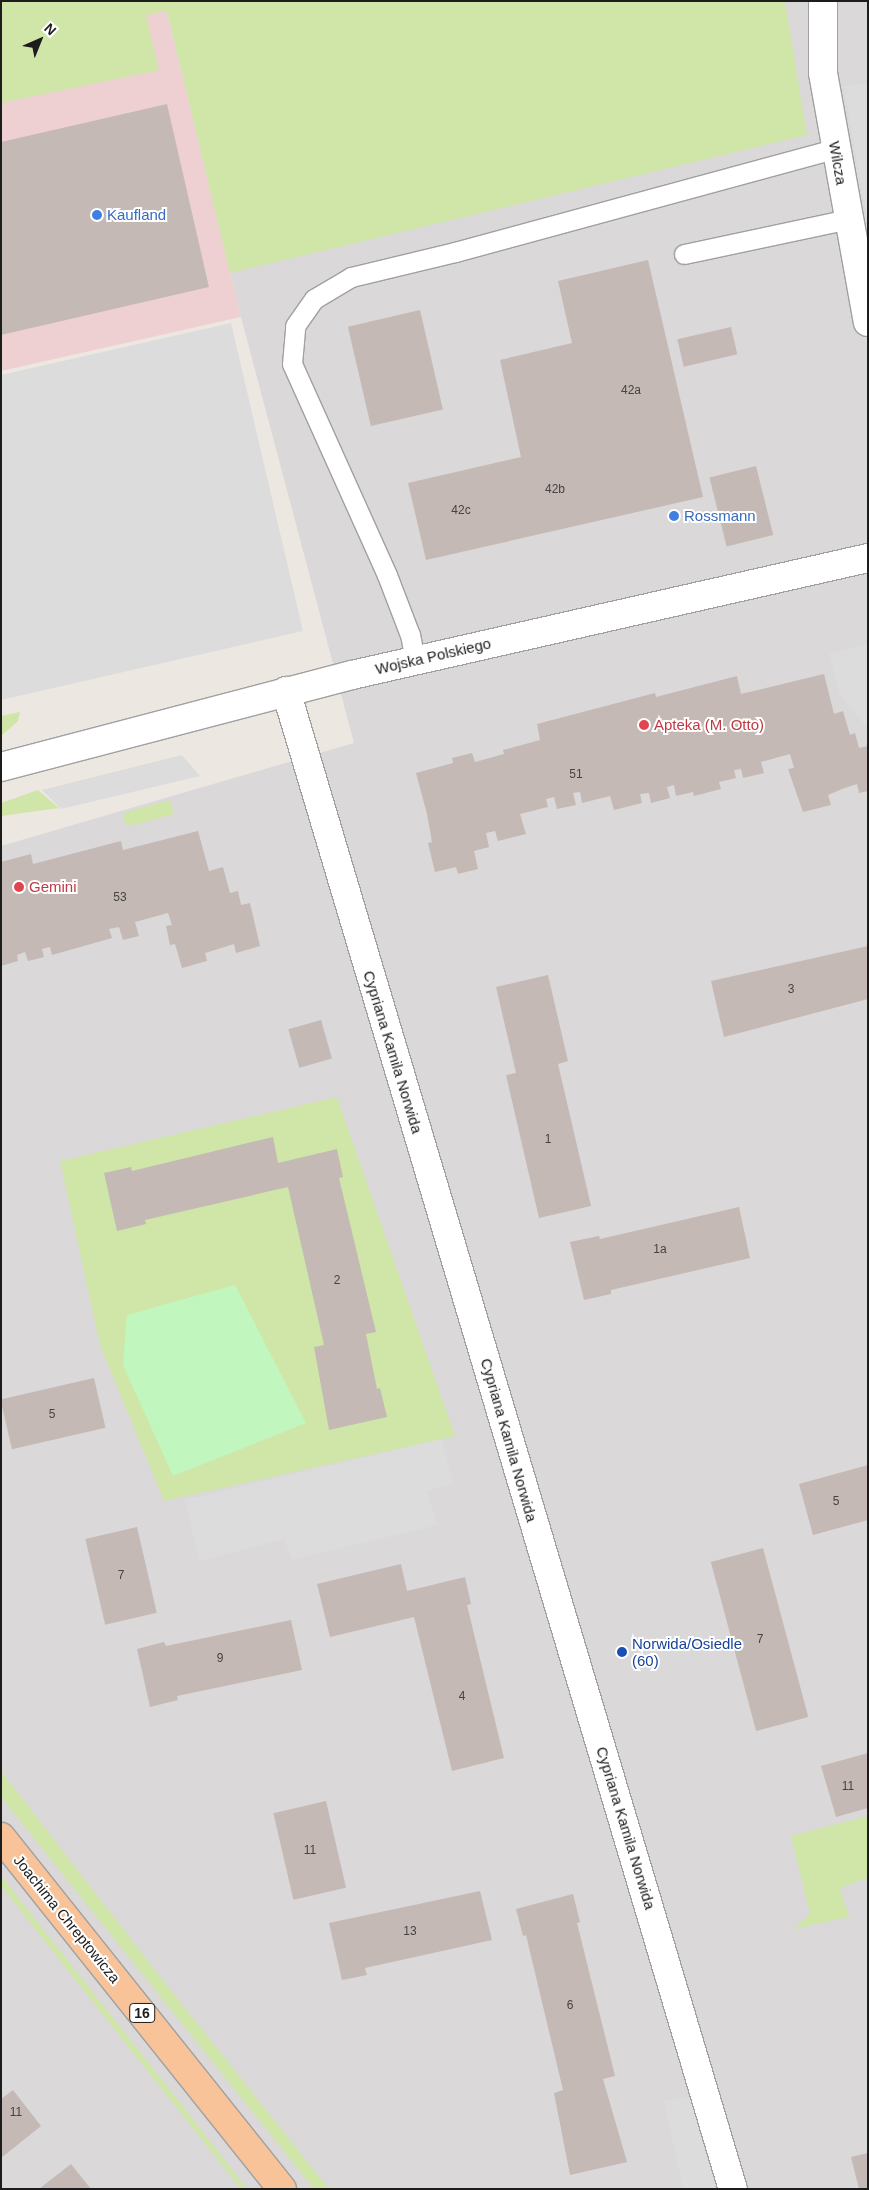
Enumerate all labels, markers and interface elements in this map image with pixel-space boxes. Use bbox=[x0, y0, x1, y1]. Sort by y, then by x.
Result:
north arrow bbox=[15, 15, 65, 65]
text: N bbox=[41, 20, 60, 38]
street label: Wilcza bbox=[825, 140, 851, 186]
place label: Kaufland bbox=[107, 206, 166, 224]
marker: Kaufland bbox=[91, 209, 103, 221]
house number: 42a bbox=[621, 384, 641, 398]
house number: 42b bbox=[545, 483, 565, 497]
house number: 42c bbox=[451, 504, 471, 518]
place label: Rossmann bbox=[684, 507, 756, 525]
marker: Rossmann bbox=[668, 510, 680, 522]
street label: Wojska Polskiego bbox=[373, 634, 493, 678]
place label: Apteka (M. Otto) bbox=[654, 716, 764, 734]
marker: Apteka (M. Otto) bbox=[638, 719, 650, 731]
house number: 51 bbox=[569, 768, 583, 782]
place label: Gemini bbox=[29, 878, 77, 896]
marker: Gemini bbox=[13, 881, 25, 893]
house number: 53 bbox=[113, 891, 127, 905]
street label: Cypriana Kamila Norwida bbox=[360, 968, 426, 1136]
house number: 3 bbox=[788, 983, 794, 997]
house number: 1 bbox=[545, 1133, 551, 1147]
house number: 1a bbox=[653, 1243, 667, 1257]
house number: 2 bbox=[334, 1274, 340, 1288]
street label: Cypriana Kamila Norwida bbox=[477, 1356, 541, 1524]
house number: 5 bbox=[49, 1408, 55, 1422]
house number: 5 bbox=[833, 1495, 839, 1509]
house number: 7 bbox=[118, 1569, 124, 1583]
house number: 7 bbox=[757, 1633, 763, 1647]
place label: Norwida/Osiedle (60) bbox=[632, 1634, 742, 1669]
marker: Norwida/Osiedle (60) bbox=[616, 1646, 628, 1658]
house number: 9 bbox=[217, 1652, 223, 1666]
house number: 4 bbox=[459, 1690, 465, 1704]
street label: Cypriana Kamila Norwida bbox=[593, 1744, 659, 1912]
house number: 11 bbox=[842, 1780, 854, 1794]
house number: 11 bbox=[304, 1844, 316, 1858]
street label: Joachima Chreptowicza bbox=[10, 1851, 124, 1987]
house number: 13 bbox=[403, 1925, 417, 1939]
house number: 6 bbox=[567, 1999, 573, 2013]
road number: 16 bbox=[128, 2002, 156, 2025]
house number: 11 bbox=[10, 2106, 22, 2120]

